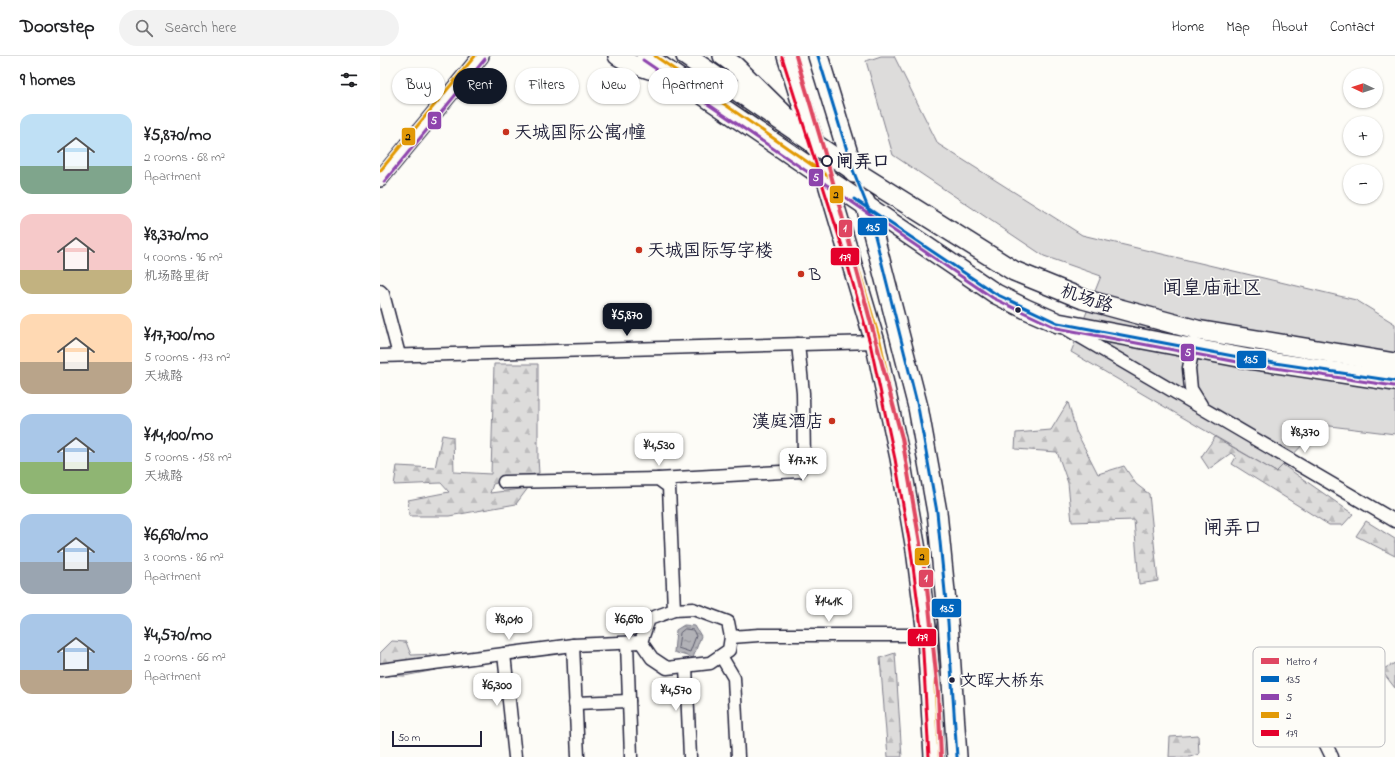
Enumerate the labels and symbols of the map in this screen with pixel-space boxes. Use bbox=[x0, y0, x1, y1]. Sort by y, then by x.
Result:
north arrow bbox=[1343, 68, 1383, 108]
line badge: 5 bbox=[427, 111, 442, 130]
text: 5 bbox=[431, 113, 438, 129]
place label: 天城国际公寓1幢 bbox=[514, 121, 646, 147]
line badge: 2 bbox=[401, 127, 416, 146]
marker: 天城国际公寓1幢 bbox=[501, 127, 511, 137]
text: 2 bbox=[404, 129, 411, 145]
place label: 闸弄口 bbox=[836, 150, 890, 176]
marker: 闸弄口 bbox=[821, 155, 833, 167]
line badge: 5 bbox=[808, 168, 824, 187]
text: 5 bbox=[813, 170, 820, 186]
line badge: 2 bbox=[829, 185, 844, 204]
text: 2 bbox=[832, 187, 839, 203]
line badge: 135 bbox=[857, 217, 888, 236]
line badge: 1 bbox=[838, 219, 853, 238]
text: 135 bbox=[866, 220, 881, 236]
text: 1 bbox=[843, 221, 847, 237]
place label: 天城国际写字楼 bbox=[647, 239, 773, 265]
marker: 天城国际写字楼 bbox=[634, 245, 644, 255]
line badge: 179 bbox=[830, 247, 860, 266]
text: 179 bbox=[839, 250, 851, 266]
place label: B bbox=[808, 263, 821, 289]
marker: B bbox=[796, 269, 806, 279]
district label: 闻皇庙社区 bbox=[1162, 275, 1262, 304]
street label: 机场路 bbox=[1057, 279, 1116, 321]
pin: ¥5,870 bbox=[594, 303, 660, 337]
unlabelled marker bbox=[1013, 305, 1023, 315]
line badge: 5 bbox=[1180, 343, 1195, 362]
text: 5 bbox=[1185, 345, 1192, 361]
line badge: 135 bbox=[1236, 350, 1267, 369]
text: 135 bbox=[1244, 352, 1259, 368]
place label: 漢庭酒店 bbox=[752, 410, 824, 436]
marker: 漢庭酒店 bbox=[827, 416, 837, 426]
pin: ¥8,370 bbox=[1272, 420, 1338, 454]
pin: ¥4,530 bbox=[626, 433, 692, 467]
pin: ¥17.7K bbox=[770, 448, 836, 482]
district label: 闸弄口 bbox=[1203, 515, 1263, 544]
line badge: 2 bbox=[914, 547, 930, 566]
text: 2 bbox=[918, 549, 925, 565]
line badge: 1 bbox=[918, 569, 934, 588]
text: 1 bbox=[924, 571, 928, 587]
pin: ¥14.1K bbox=[796, 589, 862, 623]
line badge: 135 bbox=[931, 598, 962, 618]
text: 135 bbox=[940, 601, 955, 617]
pin: ¥8,010 bbox=[476, 607, 542, 641]
pin: ¥6,690 bbox=[596, 607, 662, 641]
line badge: 179 bbox=[907, 628, 937, 647]
text: 179 bbox=[916, 630, 928, 646]
legend bbox=[1253, 647, 1385, 747]
text: Metro 1 bbox=[1286, 654, 1317, 670]
place label: 文晖大桥东 bbox=[960, 669, 1045, 694]
text: 135 bbox=[1286, 672, 1300, 688]
pin: ¥6,300 bbox=[464, 673, 530, 707]
marker: 文晖大桥东 bbox=[947, 675, 957, 685]
pin: ¥4,570 bbox=[643, 678, 709, 712]
text: 5 bbox=[1286, 690, 1292, 706]
text: 2 bbox=[1286, 708, 1292, 724]
text: 179 bbox=[1286, 726, 1298, 742]
scale bar bbox=[392, 729, 482, 748]

